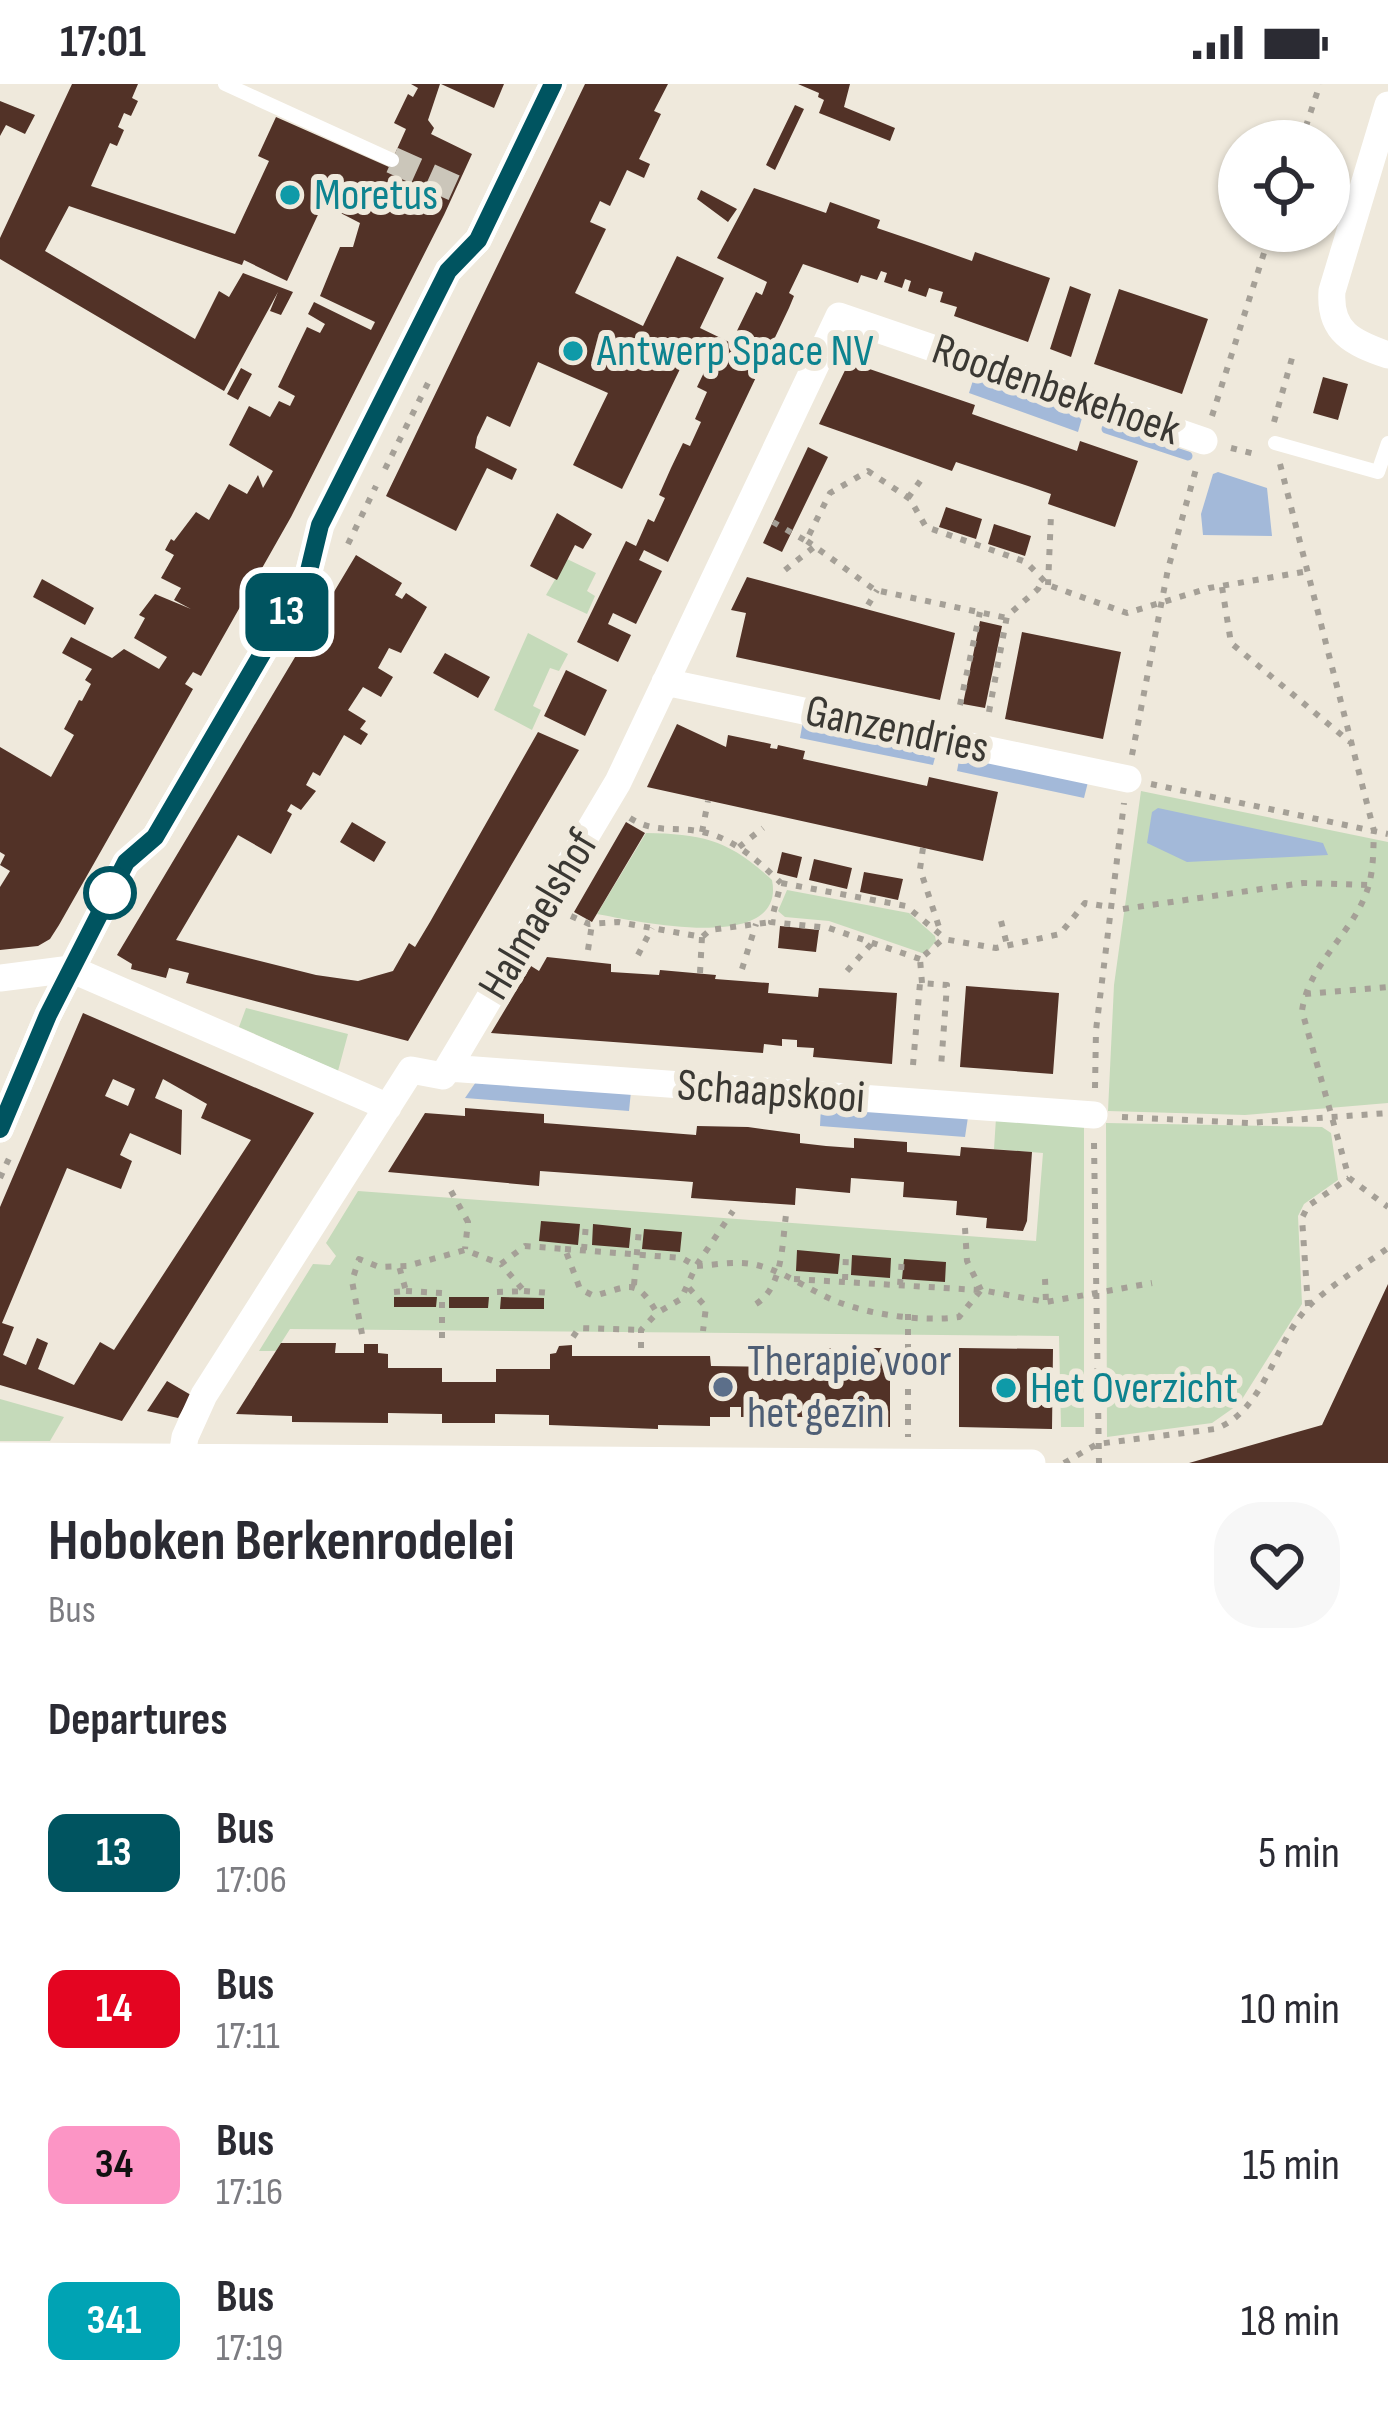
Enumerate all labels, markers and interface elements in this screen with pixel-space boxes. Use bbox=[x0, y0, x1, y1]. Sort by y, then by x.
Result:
text: 17:01 bbox=[60, 15, 146, 70]
map controls bbox=[1218, 120, 1350, 252]
button: locate bbox=[1218, 120, 1350, 252]
place label: Moretus bbox=[314, 168, 438, 223]
marker: Moretus bbox=[277, 182, 303, 208]
street label: Roodenbekehoek bbox=[925, 322, 1187, 458]
place label: Antwerp Space NV bbox=[596, 324, 874, 379]
marker: Antwerp Space NV bbox=[560, 338, 586, 364]
line badge: 13 bbox=[233, 573, 341, 651]
text: 13 bbox=[269, 586, 305, 637]
street label: Ganzendries bbox=[800, 684, 994, 776]
street label: Halmaelshof bbox=[467, 819, 612, 1010]
unlabelled marker bbox=[85, 868, 135, 918]
street label: Schaapskooi bbox=[675, 1058, 867, 1126]
place label: Therapie voor het gezin bbox=[747, 1334, 951, 1441]
place label: Het Overzicht bbox=[1030, 1361, 1238, 1416]
marker: Therapie voor het gezin bbox=[710, 1374, 736, 1400]
marker: Het Overzicht bbox=[993, 1375, 1019, 1401]
button: heart bbox=[1214, 1502, 1340, 1628]
text: Hoboken Berkenrodelei bbox=[48, 1508, 515, 1576]
text: Bus bbox=[48, 1587, 96, 1634]
text: Departures bbox=[48, 1693, 227, 1748]
text: Bus bbox=[216, 1802, 274, 1857]
text: 5 min bbox=[1258, 1826, 1340, 1881]
text: 13 bbox=[96, 1827, 132, 1878]
text: 17:06 bbox=[216, 1857, 287, 1904]
text: Bus bbox=[216, 1958, 274, 2013]
text: 10 min bbox=[1241, 1982, 1340, 2037]
text: 14 bbox=[96, 1983, 132, 2034]
text: 17:11 bbox=[216, 2013, 280, 2060]
text: Bus bbox=[216, 2114, 274, 2169]
text: 15 min bbox=[1243, 2138, 1340, 2193]
text: 34 bbox=[95, 2139, 133, 2190]
text: 17:16 bbox=[216, 2169, 283, 2216]
text: Bus bbox=[216, 2270, 274, 2325]
text: 18 min bbox=[1241, 2294, 1340, 2349]
text: 341 bbox=[87, 2295, 141, 2346]
text: 17:19 bbox=[216, 2325, 283, 2372]

